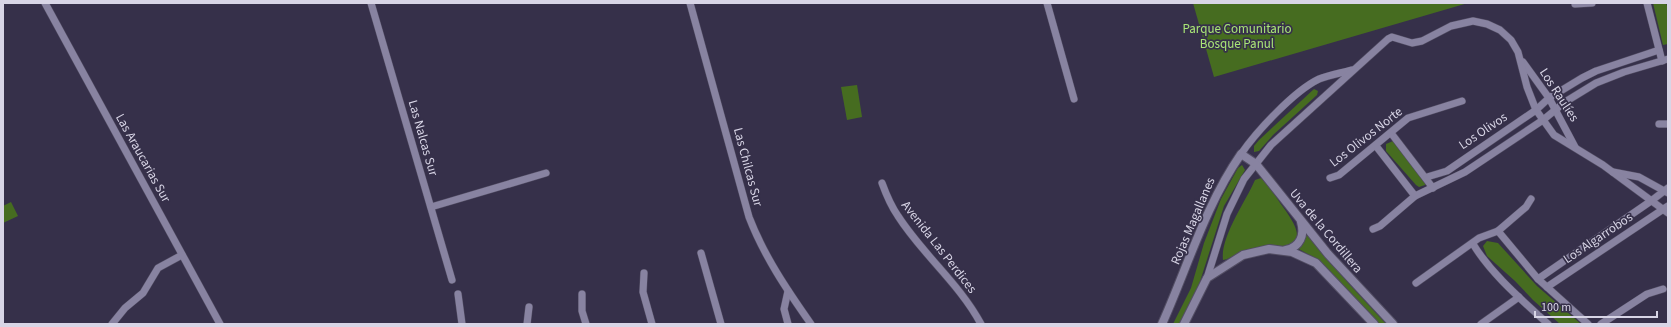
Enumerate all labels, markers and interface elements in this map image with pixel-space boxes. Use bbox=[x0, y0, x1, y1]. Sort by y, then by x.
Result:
park label: Parque Comunitario Bosque Panul bbox=[1182, 20, 1292, 53]
street label: Los Raulíes bbox=[1535, 65, 1583, 126]
street label: Las Nalcas Sur bbox=[404, 98, 443, 178]
street label: Los Olivos Norte bbox=[1326, 103, 1406, 171]
street label: Los Olivos bbox=[1455, 108, 1511, 154]
street label: Las Araucarias Sur bbox=[111, 110, 175, 206]
street label: Las Chilcas Sur bbox=[729, 126, 767, 209]
street label: Rojas Magallanes bbox=[1167, 174, 1220, 267]
street label: Uva de la Cordillera bbox=[1285, 185, 1367, 277]
street label: Avenida Las Perdices bbox=[897, 197, 981, 297]
street label: Los Algarrobos bbox=[1560, 208, 1637, 268]
scale bar bbox=[1535, 293, 1657, 319]
text: 100 m bbox=[1541, 299, 1571, 316]

